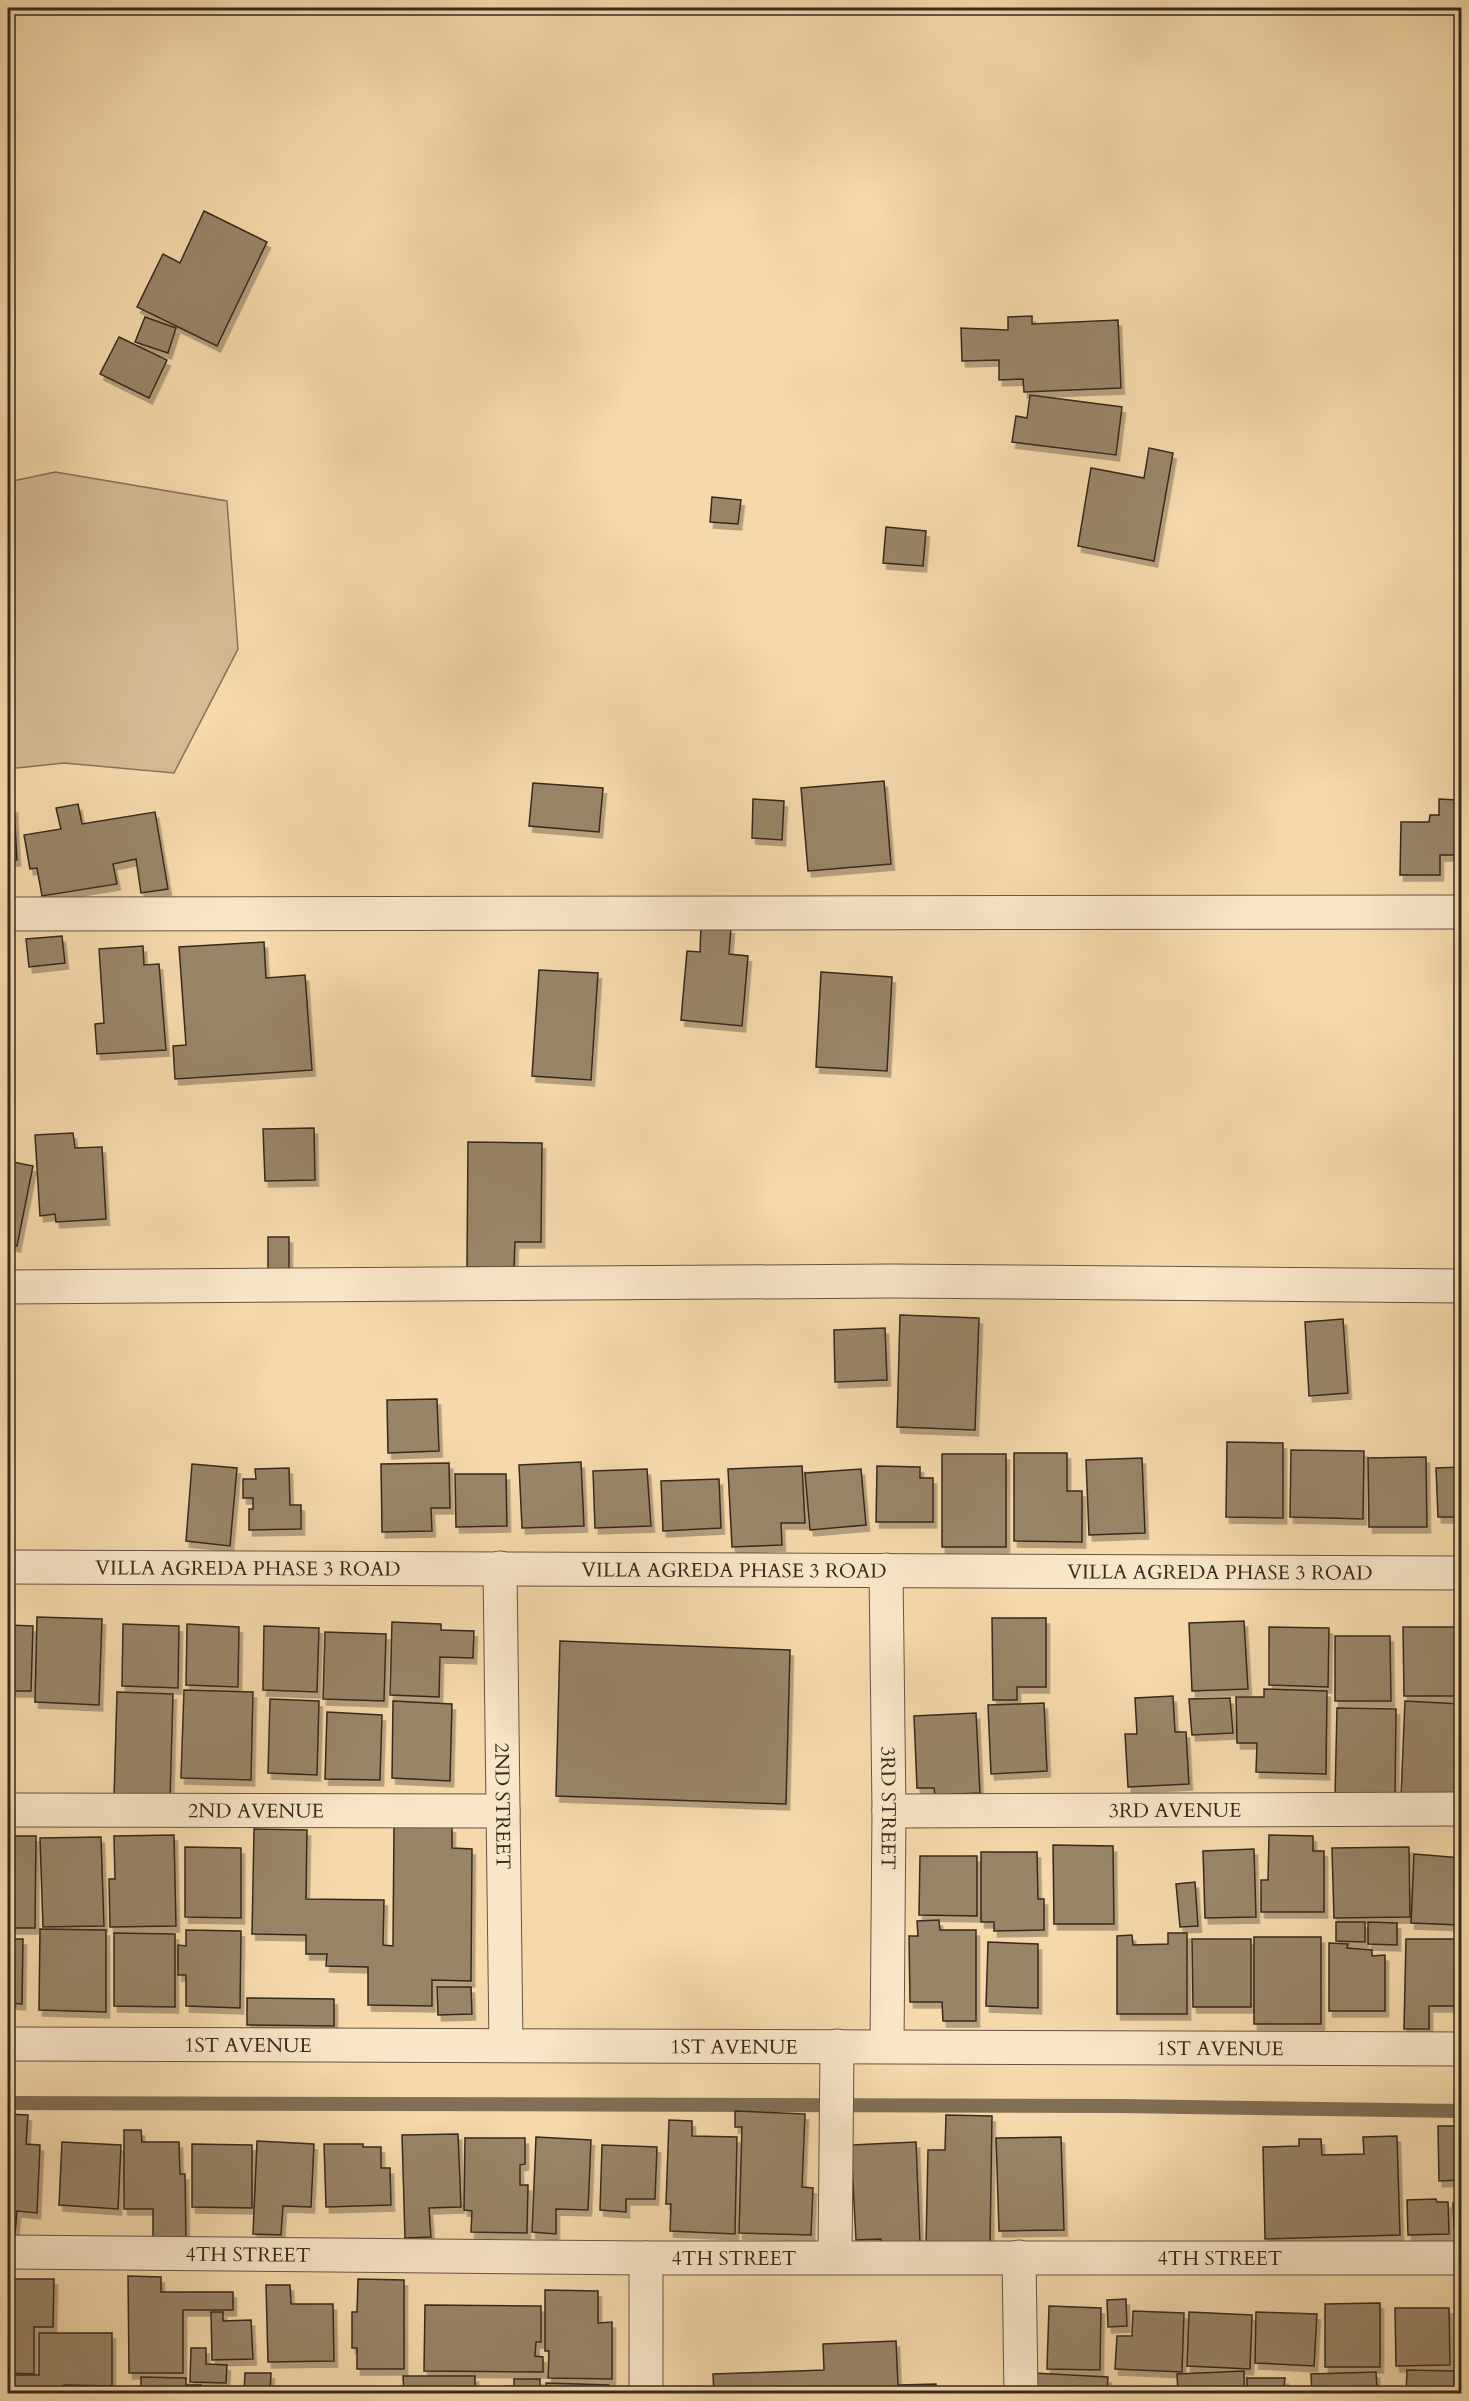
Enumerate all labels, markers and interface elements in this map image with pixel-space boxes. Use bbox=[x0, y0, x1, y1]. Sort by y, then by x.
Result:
street label: VILLA AGREDA PHASE 3 ROAD bbox=[95, 1554, 401, 1582]
street label: VILLA AGREDA PHASE 3 ROAD bbox=[581, 1556, 887, 1584]
street label: VILLA AGREDA PHASE 3 ROAD bbox=[1067, 1558, 1373, 1586]
street label: 2ND STREET bbox=[489, 1742, 517, 1870]
street label: 3RD STREET bbox=[875, 1746, 903, 1870]
street label: 3RD AVENUE bbox=[1109, 1796, 1241, 1824]
street label: 2ND AVENUE bbox=[188, 1797, 324, 1824]
street label: 1ST AVENUE bbox=[184, 2031, 312, 2059]
street label: 1ST AVENUE bbox=[670, 2033, 798, 2060]
street label: 1ST AVENUE bbox=[1156, 2034, 1284, 2062]
street label: 4TH STREET bbox=[185, 2240, 311, 2268]
street label: 4TH STREET bbox=[672, 2245, 797, 2272]
street label: 4TH STREET bbox=[1158, 2245, 1283, 2272]

